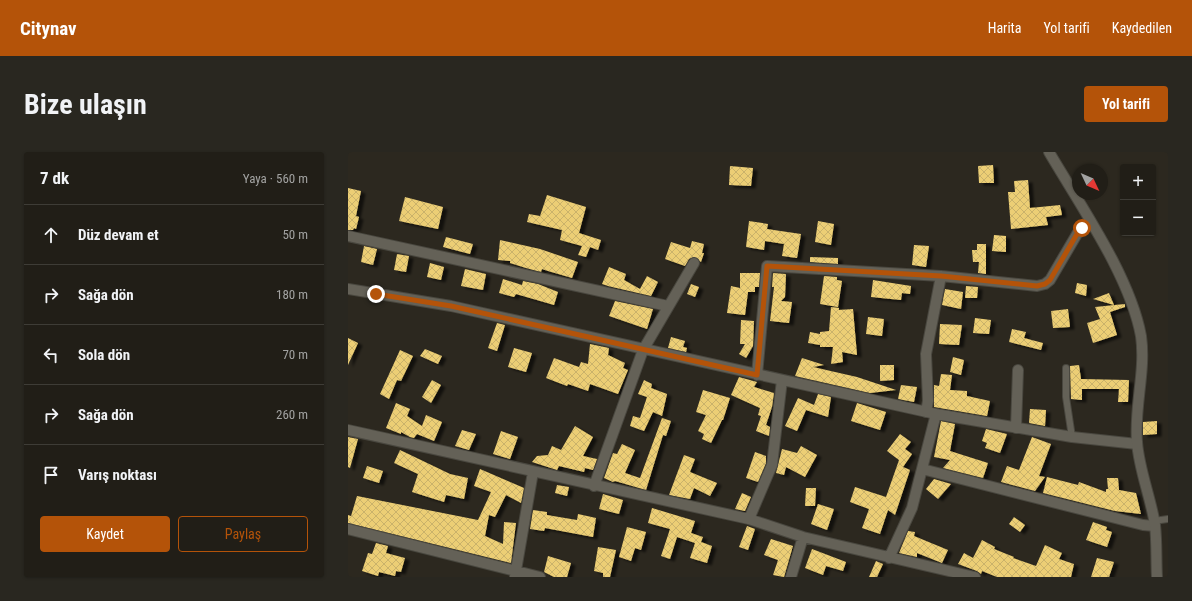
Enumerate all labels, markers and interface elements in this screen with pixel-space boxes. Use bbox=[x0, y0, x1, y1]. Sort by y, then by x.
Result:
text: Citynav bbox=[20, 17, 77, 40]
text: Harita bbox=[988, 20, 1021, 36]
text: Yol tarifi bbox=[1043, 20, 1090, 36]
text: Kaydedilen bbox=[1112, 20, 1172, 36]
button: Yol tarifi bbox=[1084, 86, 1168, 122]
text: Bize ulaşın bbox=[24, 88, 147, 121]
north arrow bbox=[1072, 164, 1108, 200]
map controls bbox=[1120, 164, 1156, 236]
button: + bbox=[1120, 164, 1156, 200]
text: 7 dk bbox=[40, 168, 69, 188]
text: Yaya · 560 m bbox=[243, 171, 308, 186]
button: − bbox=[1120, 200, 1156, 236]
route start bbox=[1073, 219, 1091, 237]
icon: ahead bbox=[40, 224, 62, 246]
text: Düz devam et bbox=[78, 226, 159, 244]
text: 50 m bbox=[282, 227, 308, 242]
icon: right bbox=[40, 284, 62, 306]
route end bbox=[367, 285, 385, 303]
text: Sağa dön bbox=[78, 286, 134, 304]
text: 180 m bbox=[276, 287, 308, 302]
icon: left bbox=[40, 344, 62, 366]
text: Sola dön bbox=[78, 346, 130, 364]
text: 70 m bbox=[282, 347, 308, 362]
icon: right bbox=[40, 404, 62, 426]
text: Sağa dön bbox=[78, 406, 134, 424]
text: 260 m bbox=[276, 407, 308, 422]
icon: arrive bbox=[40, 464, 62, 486]
text: Varış noktası bbox=[78, 466, 157, 484]
button: Kaydet bbox=[40, 516, 170, 552]
button: Paylaş bbox=[178, 516, 308, 552]

